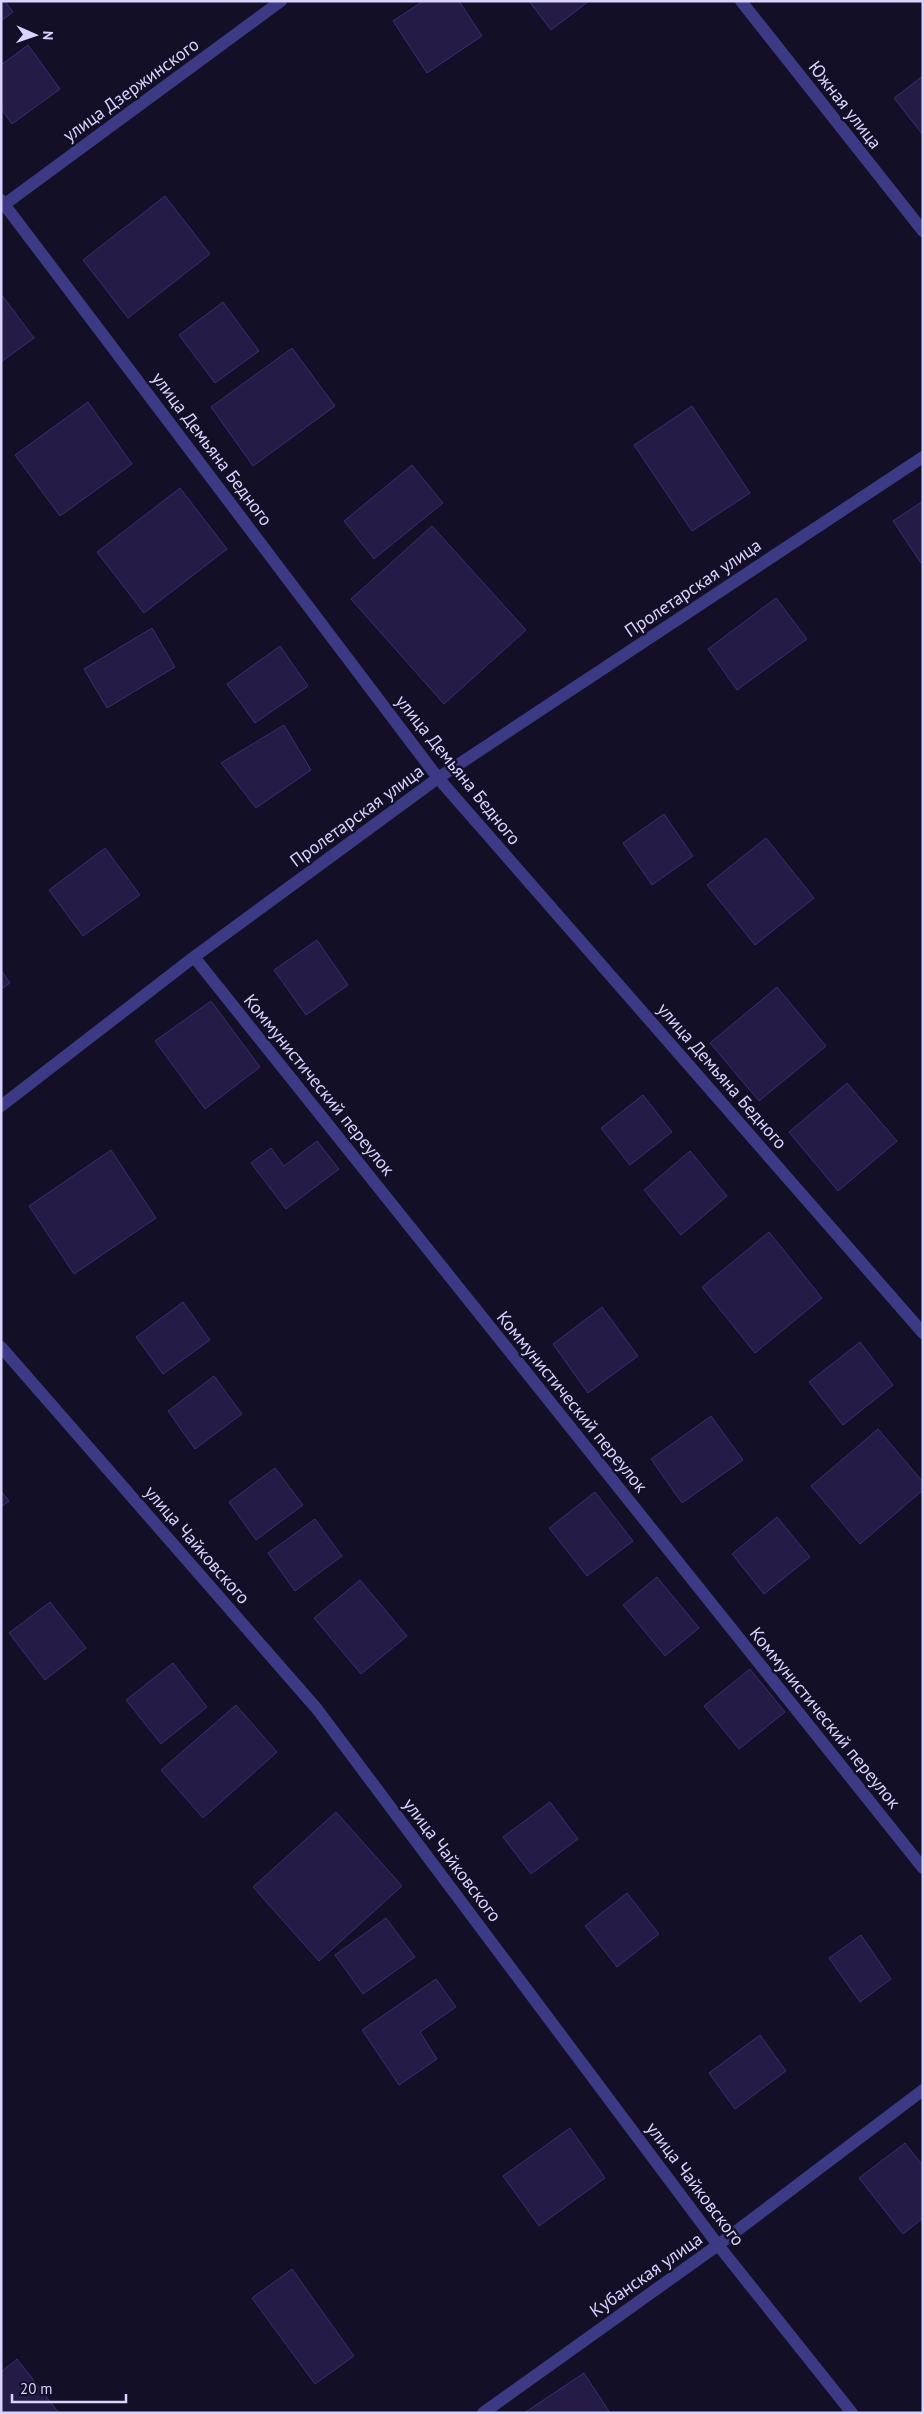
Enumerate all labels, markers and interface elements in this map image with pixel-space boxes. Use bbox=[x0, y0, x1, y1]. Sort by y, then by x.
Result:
north arrow bbox=[10, 10, 60, 60]
text: N bbox=[39, 31, 57, 40]
street label: улица Дзержинского bbox=[58, 33, 203, 147]
street label: Южная улица bbox=[804, 56, 887, 153]
street label: улица Демьяна Бедного bbox=[147, 367, 278, 530]
street label: Пролетарская улица bbox=[620, 533, 765, 642]
street label: улица Демьяна Бедного bbox=[391, 690, 526, 849]
street label: Пролетарская улица bbox=[285, 759, 428, 872]
street label: Коммунистический переулок bbox=[239, 989, 400, 1181]
street label: улица Демьяна Бедного bbox=[652, 998, 792, 1154]
street label: Коммунистический переулок bbox=[492, 1306, 653, 1498]
street label: улица Чайковского bbox=[140, 1481, 255, 1609]
street label: Коммунистический переулок bbox=[745, 1622, 906, 1814]
street label: улица Чайковского bbox=[398, 1793, 507, 1926]
street label: улица Чайковского bbox=[641, 2117, 750, 2250]
street label: Кубанская улица bbox=[585, 2227, 707, 2322]
scale bar bbox=[12, 2372, 126, 2404]
text: 20 m bbox=[20, 2379, 53, 2398]

